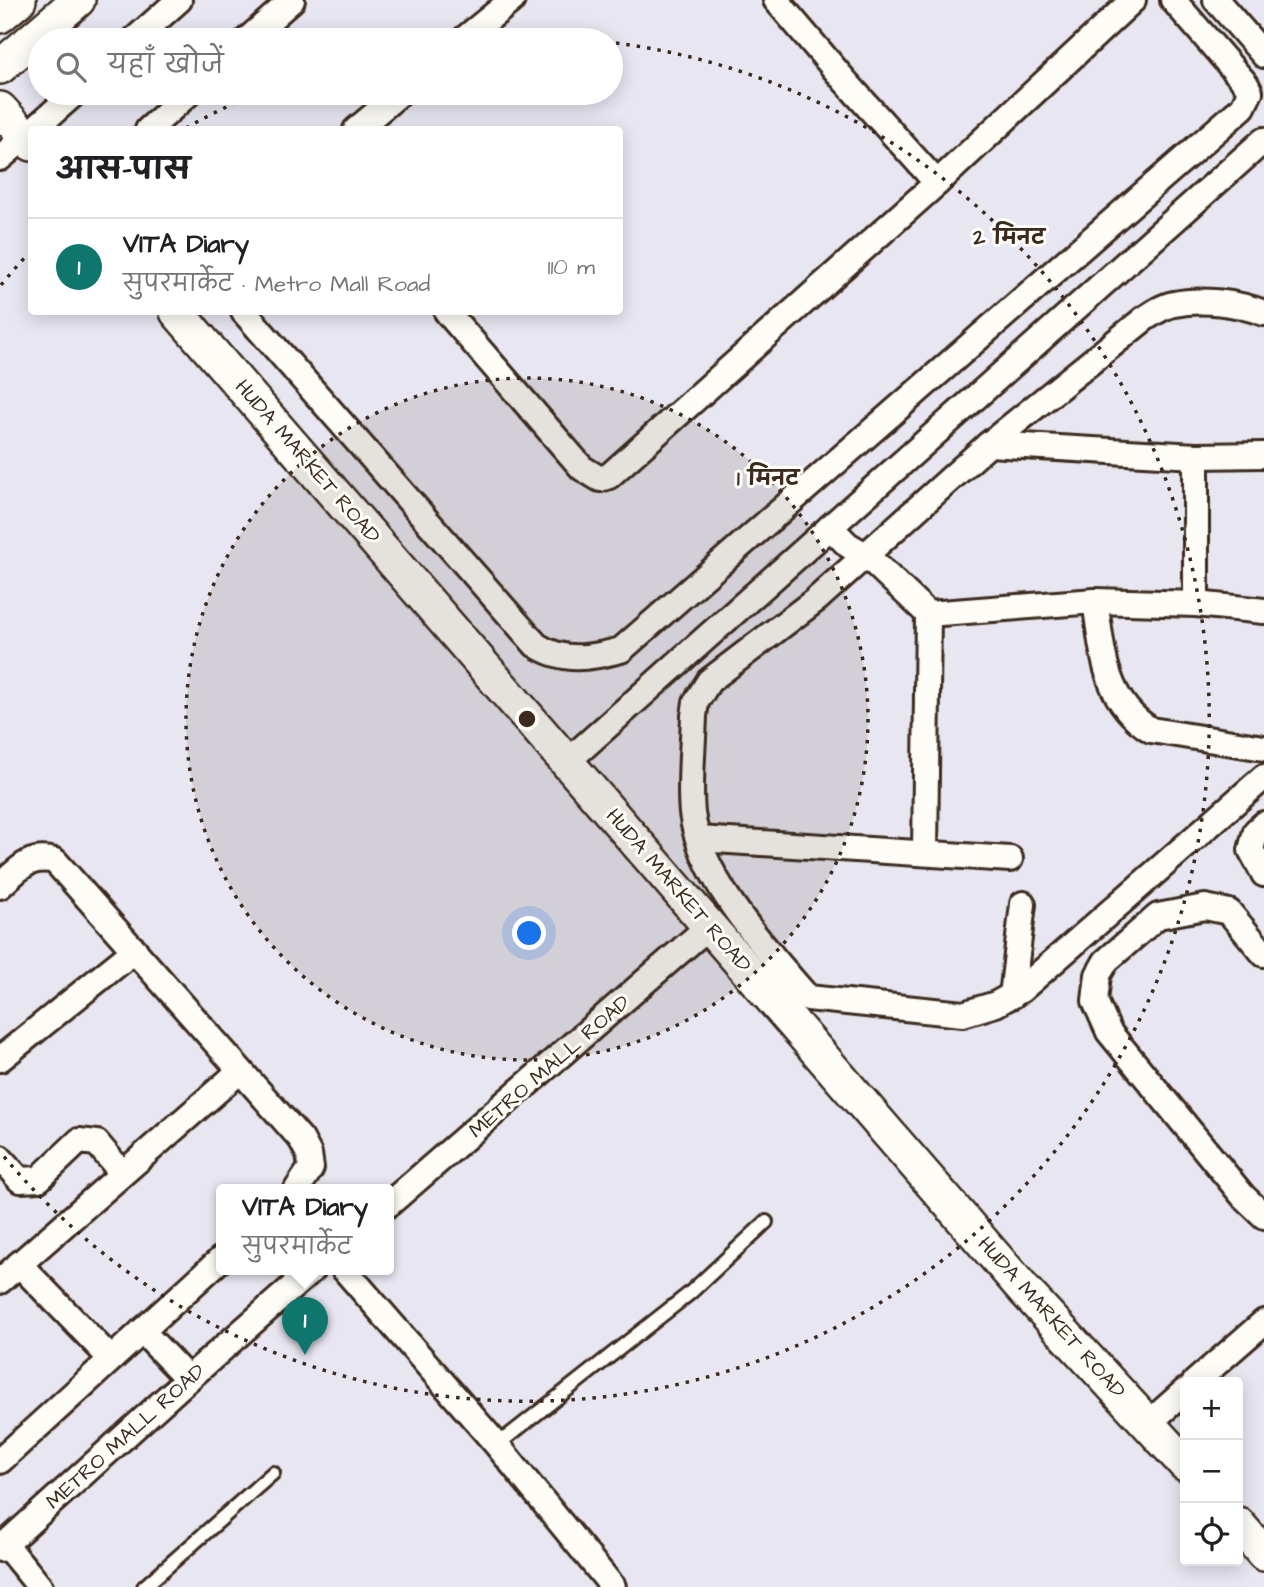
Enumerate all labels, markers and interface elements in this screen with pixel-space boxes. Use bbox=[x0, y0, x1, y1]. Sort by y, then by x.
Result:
search box bbox=[28, 28, 623, 105]
text: यहाँ खोजें bbox=[108, 47, 224, 83]
icon: search bbox=[52, 48, 90, 86]
text: आस-पास bbox=[56, 149, 190, 191]
text: 2 मिनट bbox=[972, 221, 1047, 252]
text: VITA Diary bbox=[123, 226, 249, 262]
text: 1 bbox=[78, 251, 80, 283]
text: 110 m bbox=[547, 251, 595, 283]
text: सुपरमार्केट · Metro Mall Road bbox=[123, 268, 430, 300]
street label: HUDA MARKET ROAD bbox=[228, 373, 387, 550]
text: 1 मिनट bbox=[737, 462, 801, 493]
centre of rings bbox=[515, 707, 539, 731]
street label: HUDA MARKET ROAD bbox=[599, 802, 758, 979]
your location bbox=[512, 916, 546, 950]
street label: METRO MALL ROAD bbox=[463, 988, 636, 1144]
popup bbox=[216, 1184, 394, 1275]
text: VITA Diary bbox=[242, 1189, 368, 1225]
street label: HUDA MARKET ROAD bbox=[971, 1230, 1132, 1405]
text: सुपरमार्केट bbox=[242, 1231, 352, 1263]
pin: 1 bbox=[282, 1297, 328, 1355]
street label: METRO MALL ROAD bbox=[40, 1357, 211, 1516]
map controls bbox=[1180, 1377, 1243, 1566]
button: + bbox=[1180, 1377, 1243, 1440]
button: − bbox=[1180, 1440, 1243, 1503]
button: locate bbox=[1180, 1503, 1243, 1566]

